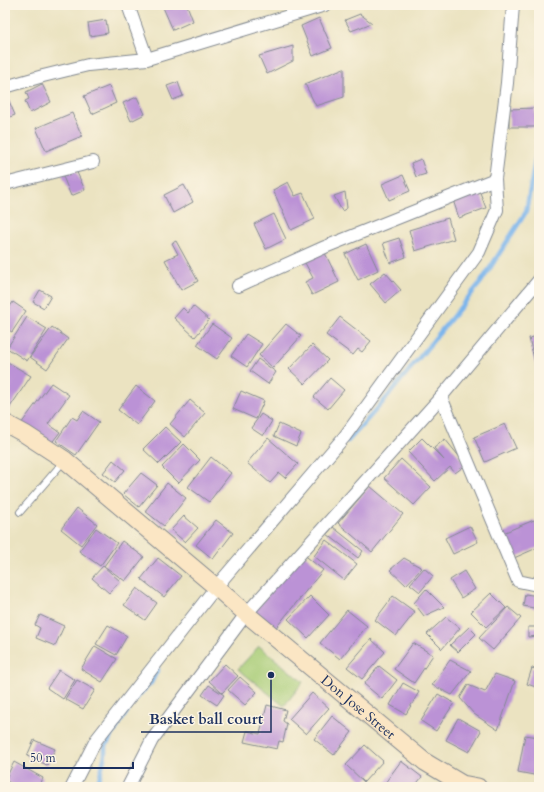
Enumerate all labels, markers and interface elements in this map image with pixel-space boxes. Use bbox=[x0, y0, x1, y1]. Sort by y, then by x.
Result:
street label: Don Jose Street bbox=[317, 671, 400, 744]
callout: Basket ball court bbox=[141, 705, 271, 732]
text: Basket ball court bbox=[149, 709, 264, 729]
scale bar bbox=[24, 744, 133, 770]
text: 50 m bbox=[30, 750, 57, 766]

